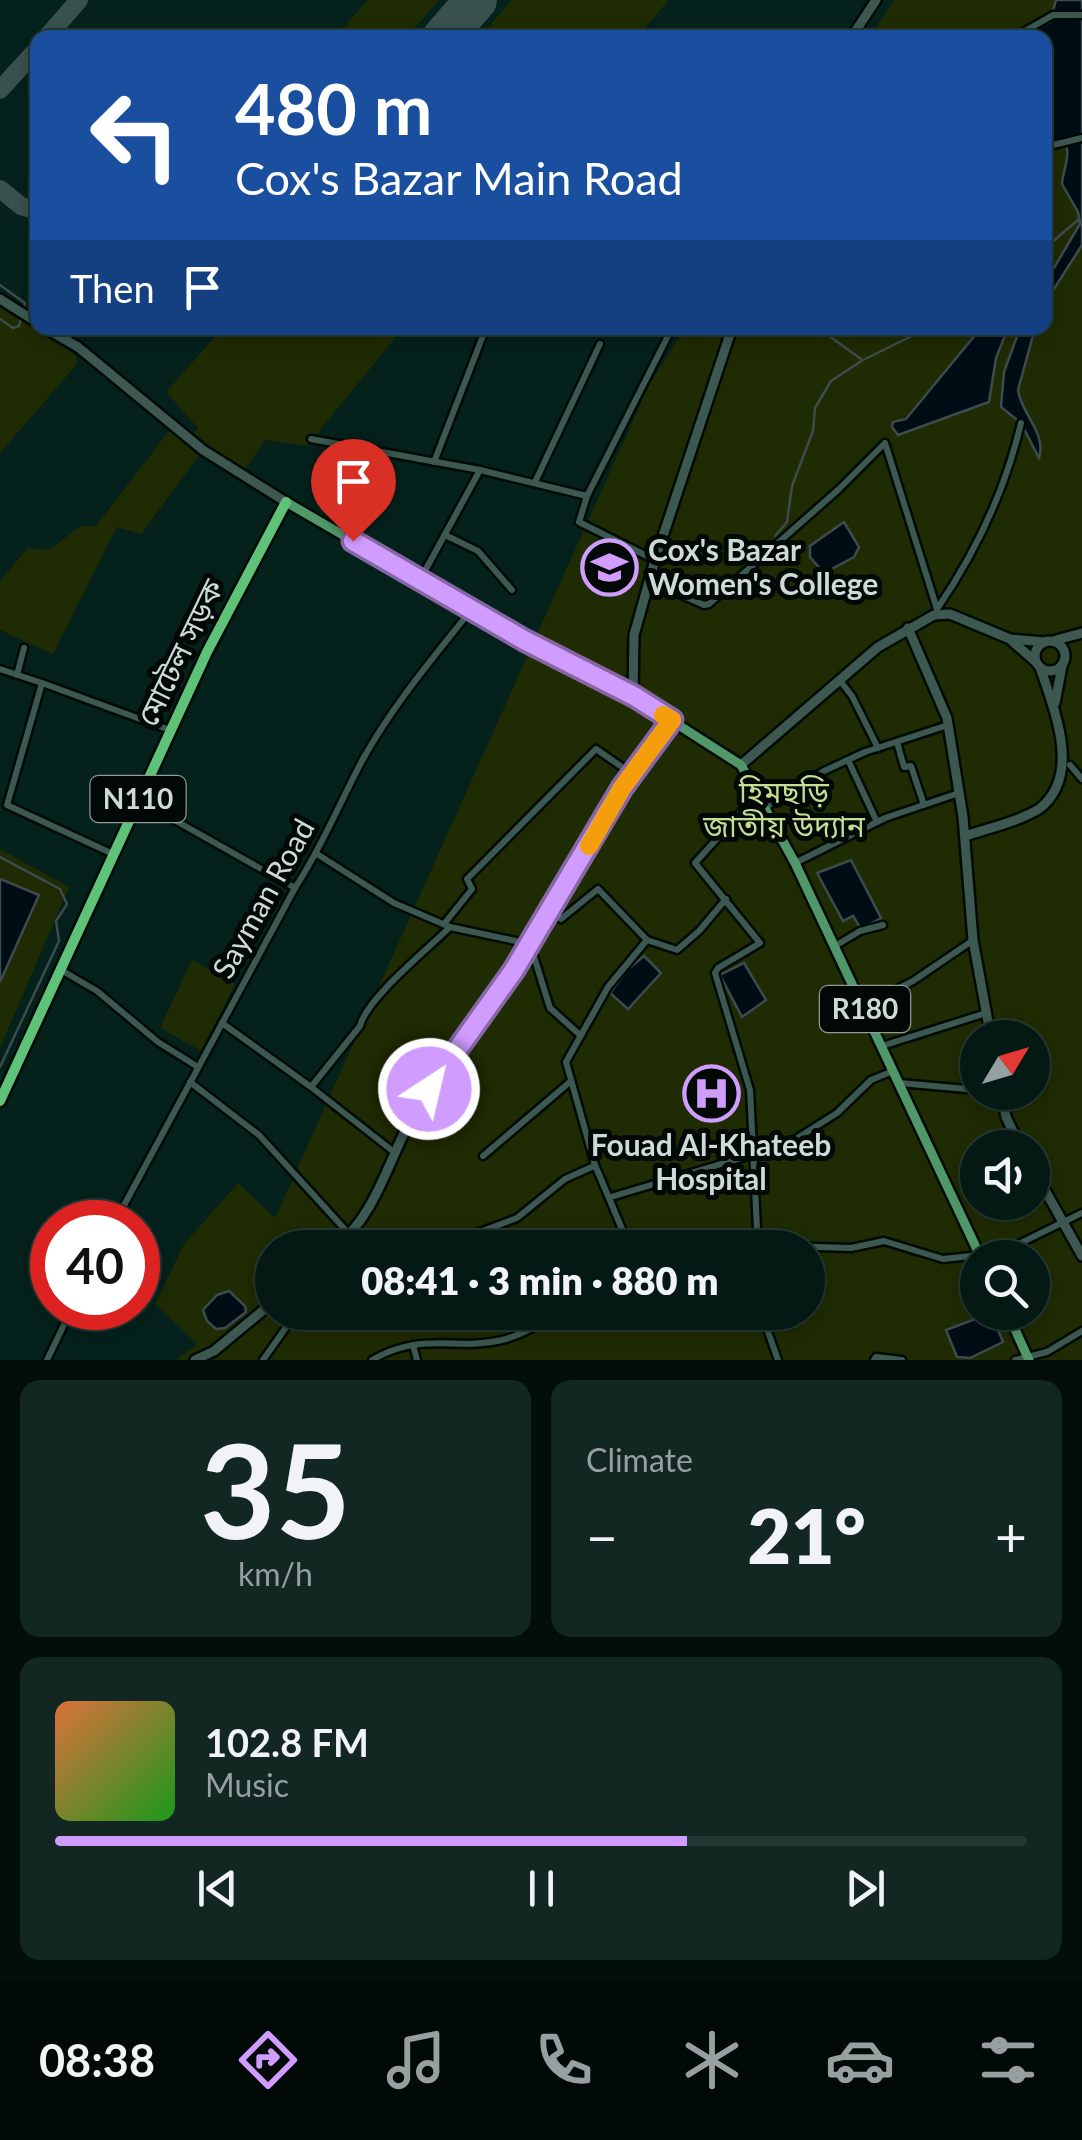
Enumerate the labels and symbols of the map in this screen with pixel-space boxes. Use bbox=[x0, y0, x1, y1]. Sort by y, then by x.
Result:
pin bbox=[311, 439, 396, 542]
place label: Cox's Bazar Women's College bbox=[648, 531, 878, 601]
school or university icon: Cox's Bazar Women's College bbox=[579, 538, 639, 598]
street label: মোটেল সড়ক bbox=[128, 572, 230, 731]
park label: হিমছড়ি জাতীয় উদ্যান bbox=[702, 773, 866, 843]
road number: N110 bbox=[90, 776, 186, 822]
street label: Sayman Road bbox=[204, 812, 321, 984]
road number: R180 bbox=[820, 986, 910, 1032]
north arrow bbox=[960, 1020, 1050, 1110]
position arrow bbox=[377, 1037, 481, 1141]
hospital icon: Fouad Al-Khateeb Hospital bbox=[681, 1064, 741, 1124]
place label: Fouad Al-Khateeb Hospital bbox=[591, 1126, 831, 1196]
speed limit sign: 40 bbox=[30, 1200, 160, 1330]

